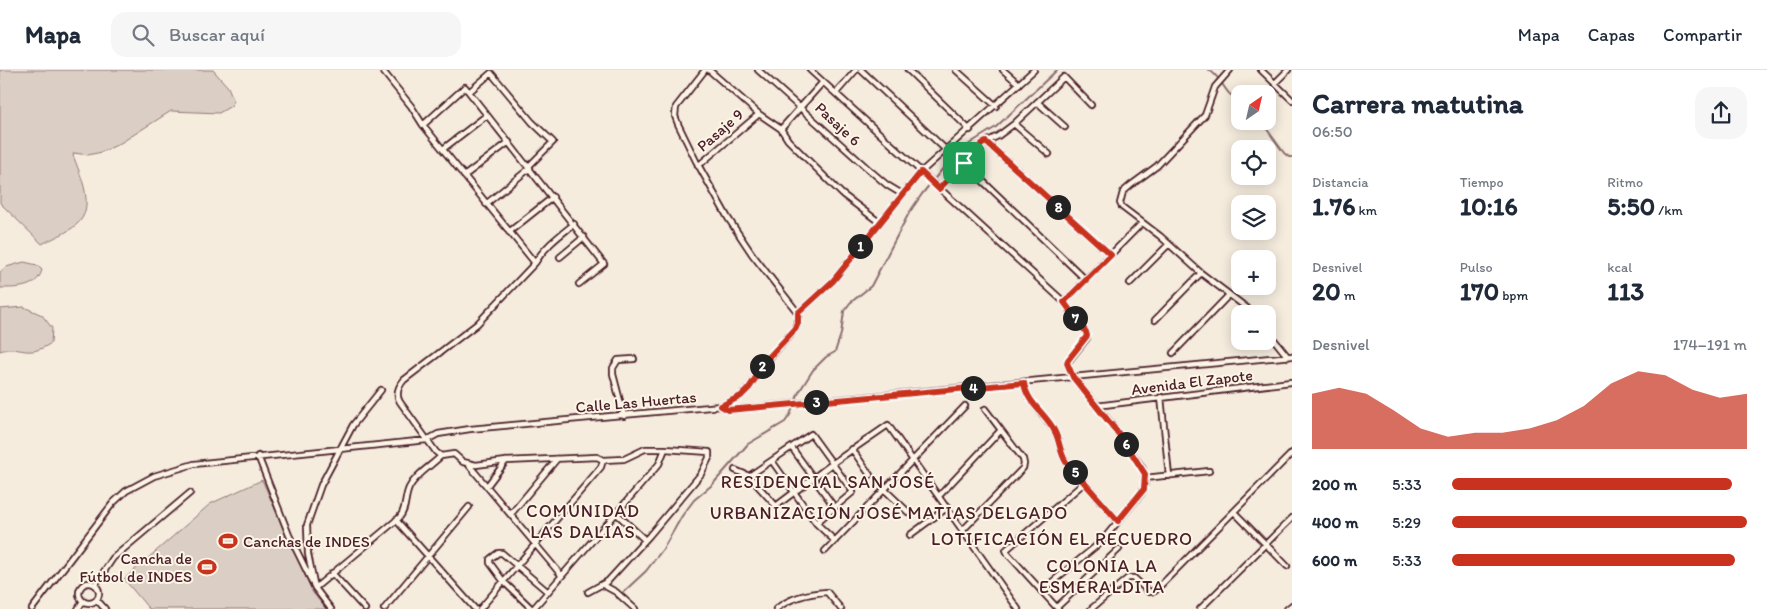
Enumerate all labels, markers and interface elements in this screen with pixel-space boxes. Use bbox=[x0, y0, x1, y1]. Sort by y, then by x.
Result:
search box bbox=[111, 12, 461, 57]
text: Mapa bbox=[25, 20, 81, 49]
icon: search bbox=[129, 21, 157, 49]
text: Buscar aquí bbox=[169, 23, 265, 46]
text: Mapa bbox=[1518, 24, 1560, 46]
text: Capas bbox=[1588, 24, 1635, 46]
text: Compartir bbox=[1663, 24, 1742, 46]
north arrow bbox=[1231, 85, 1276, 130]
map controls bbox=[1231, 85, 1276, 350]
text: Carrera matutina bbox=[1312, 86, 1523, 120]
button: share bbox=[1695, 87, 1747, 139]
street label: Pasaje 6 bbox=[811, 98, 865, 150]
street label: Pasaje 9 bbox=[693, 105, 747, 155]
text: 06:50 bbox=[1312, 122, 1353, 141]
button: locate bbox=[1231, 140, 1276, 185]
pin bbox=[943, 142, 985, 184]
icon: arrive bbox=[950, 149, 978, 177]
text: Distancia bbox=[1312, 174, 1369, 191]
text: Tiempo bbox=[1460, 174, 1504, 191]
text: Ritmo bbox=[1607, 174, 1643, 191]
text: 1.76 bbox=[1312, 191, 1355, 221]
text: 10:16 bbox=[1460, 191, 1518, 221]
text: 5:50 bbox=[1607, 191, 1655, 221]
pin: 8 bbox=[1046, 194, 1070, 220]
button: layers bbox=[1231, 195, 1276, 240]
text: 8 bbox=[1055, 199, 1062, 216]
text: km bbox=[1355, 202, 1377, 219]
text: /km bbox=[1655, 202, 1683, 219]
pin: 1 bbox=[848, 234, 872, 258]
text: 1 bbox=[857, 238, 864, 255]
button: + bbox=[1231, 250, 1276, 295]
text: Desnivel bbox=[1312, 259, 1362, 276]
text: Pulso bbox=[1460, 259, 1493, 276]
text: kcal bbox=[1607, 259, 1632, 276]
text: 20 bbox=[1312, 276, 1341, 306]
text: 170 bbox=[1460, 276, 1499, 306]
text: 113 bbox=[1607, 276, 1644, 306]
text: m bbox=[1341, 287, 1356, 304]
text: bpm bbox=[1499, 287, 1528, 304]
button: − bbox=[1231, 305, 1276, 350]
pin: 7 bbox=[1062, 306, 1088, 330]
text: 7 bbox=[1072, 310, 1079, 327]
text: Desnivel bbox=[1312, 335, 1370, 354]
text: 174–191 m bbox=[1673, 335, 1747, 354]
pin: 2 bbox=[750, 354, 774, 378]
text: 2 bbox=[759, 358, 766, 375]
street label: Avenida El Zapote bbox=[1130, 365, 1254, 399]
pin: 4 bbox=[960, 376, 986, 400]
text: 4 bbox=[969, 380, 978, 397]
street label: Calle Las Huertas bbox=[575, 387, 697, 417]
pin: 3 bbox=[804, 390, 828, 414]
text: 3 bbox=[813, 394, 820, 411]
pin: 6 bbox=[1114, 432, 1138, 456]
text: 6 bbox=[1123, 436, 1130, 453]
pin: 5 bbox=[1062, 460, 1088, 484]
text: 5 bbox=[1072, 464, 1079, 481]
district label: RESIDENCIAL SAN JOSÉ bbox=[721, 471, 935, 493]
text: 200 m bbox=[1312, 475, 1357, 494]
text: 5:33 bbox=[1392, 475, 1422, 494]
district label: COMUNIDAD LAS DALIAS bbox=[526, 500, 640, 543]
district label: URBANIZACIÓN JOSÉ MATIAS DELGADO bbox=[710, 502, 1068, 524]
text: 400 m bbox=[1312, 513, 1358, 532]
text: 5:29 bbox=[1392, 513, 1421, 532]
district label: LOTIFICACIÓN EL RECUEDRO bbox=[931, 528, 1193, 550]
sports icon: Canchas de INDES bbox=[217, 530, 239, 552]
place label: Canchas de INDES bbox=[243, 532, 370, 551]
place label: Cancha de Fútbol de INDES bbox=[80, 549, 192, 586]
text: 600 m bbox=[1312, 551, 1357, 570]
text: 5:33 bbox=[1392, 551, 1422, 570]
district label: COLONIA LA ESMERALDITA bbox=[1039, 555, 1165, 598]
sports icon: Cancha de Fútbol de INDES bbox=[196, 556, 218, 578]

